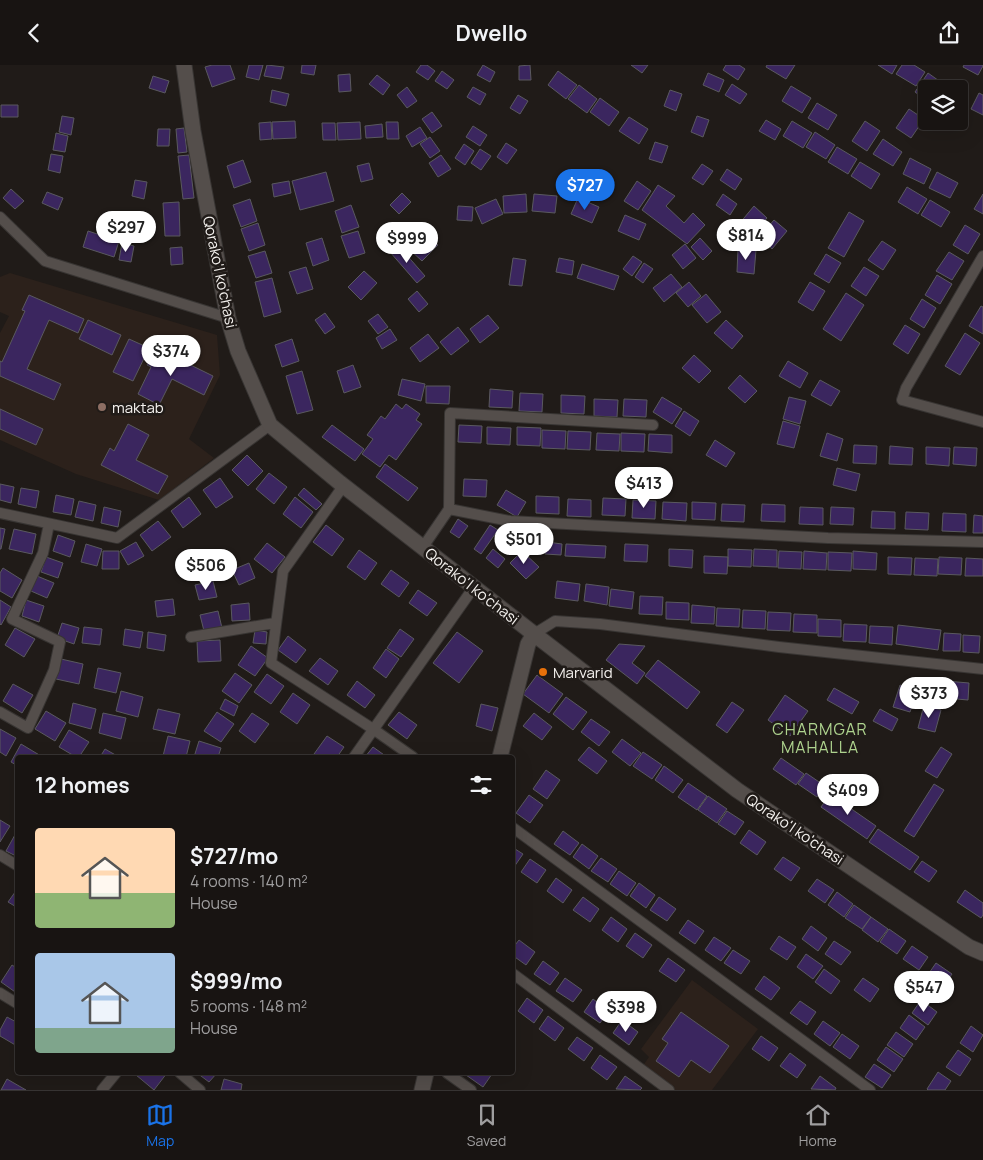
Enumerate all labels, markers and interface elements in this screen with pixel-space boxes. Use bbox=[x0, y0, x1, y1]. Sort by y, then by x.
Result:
text: Dwello bbox=[456, 18, 527, 48]
icon: back bbox=[20, 19, 48, 47]
icon: share bbox=[935, 19, 963, 47]
map controls bbox=[918, 80, 968, 130]
button: layers bbox=[918, 80, 968, 130]
pin: $727 bbox=[555, 169, 615, 211]
text: $727 bbox=[567, 174, 603, 196]
pin: $297 bbox=[96, 211, 156, 253]
street label: Qorako'l ko'chasi bbox=[198, 214, 242, 330]
text: $297 bbox=[107, 216, 145, 238]
pin: $814 bbox=[716, 219, 776, 261]
pin: $999 bbox=[377, 221, 437, 264]
text: $814 bbox=[728, 224, 764, 246]
text: $999 bbox=[387, 227, 427, 249]
pin: $374 bbox=[141, 335, 201, 377]
text: $374 bbox=[153, 340, 189, 362]
place label: maktab bbox=[112, 397, 164, 418]
marker: maktab bbox=[96, 401, 108, 413]
pin: $413 bbox=[614, 467, 674, 509]
text: $413 bbox=[626, 472, 662, 494]
pin: $501 bbox=[494, 523, 554, 565]
text: $501 bbox=[506, 528, 542, 550]
street label: Qorako'l ko'chasi bbox=[421, 543, 523, 629]
pin: $506 bbox=[176, 549, 236, 591]
text: $506 bbox=[186, 554, 226, 576]
place label: Marvarid bbox=[553, 662, 613, 683]
marker: Marvarid bbox=[537, 666, 549, 678]
pin: $373 bbox=[899, 677, 959, 719]
text: $373 bbox=[910, 682, 948, 704]
district label: CHARMGAR MAHALLA bbox=[772, 718, 868, 758]
text: 12 homes bbox=[35, 771, 130, 799]
icon: filters bbox=[467, 771, 495, 799]
pin: $409 bbox=[818, 773, 878, 816]
text: $409 bbox=[828, 779, 868, 801]
street label: Qorako'l ko'chasi bbox=[742, 788, 848, 870]
text: $727/mo bbox=[190, 842, 278, 870]
icon: home bbox=[75, 848, 135, 908]
text: 4 rooms · 140 m² bbox=[190, 870, 308, 892]
text: House bbox=[190, 892, 238, 914]
text: $999/mo bbox=[190, 967, 283, 995]
pin: $547 bbox=[894, 971, 954, 1013]
icon: home bbox=[75, 973, 135, 1033]
text: $547 bbox=[905, 976, 943, 998]
pin: $398 bbox=[596, 991, 656, 1033]
text: 5 rooms · 148 m² bbox=[190, 995, 307, 1017]
text: $398 bbox=[606, 996, 646, 1018]
text: House bbox=[190, 1017, 238, 1039]
tab: Map bbox=[146, 1101, 174, 1150]
tab: Saved bbox=[467, 1101, 506, 1150]
tab: Home bbox=[799, 1101, 837, 1150]

